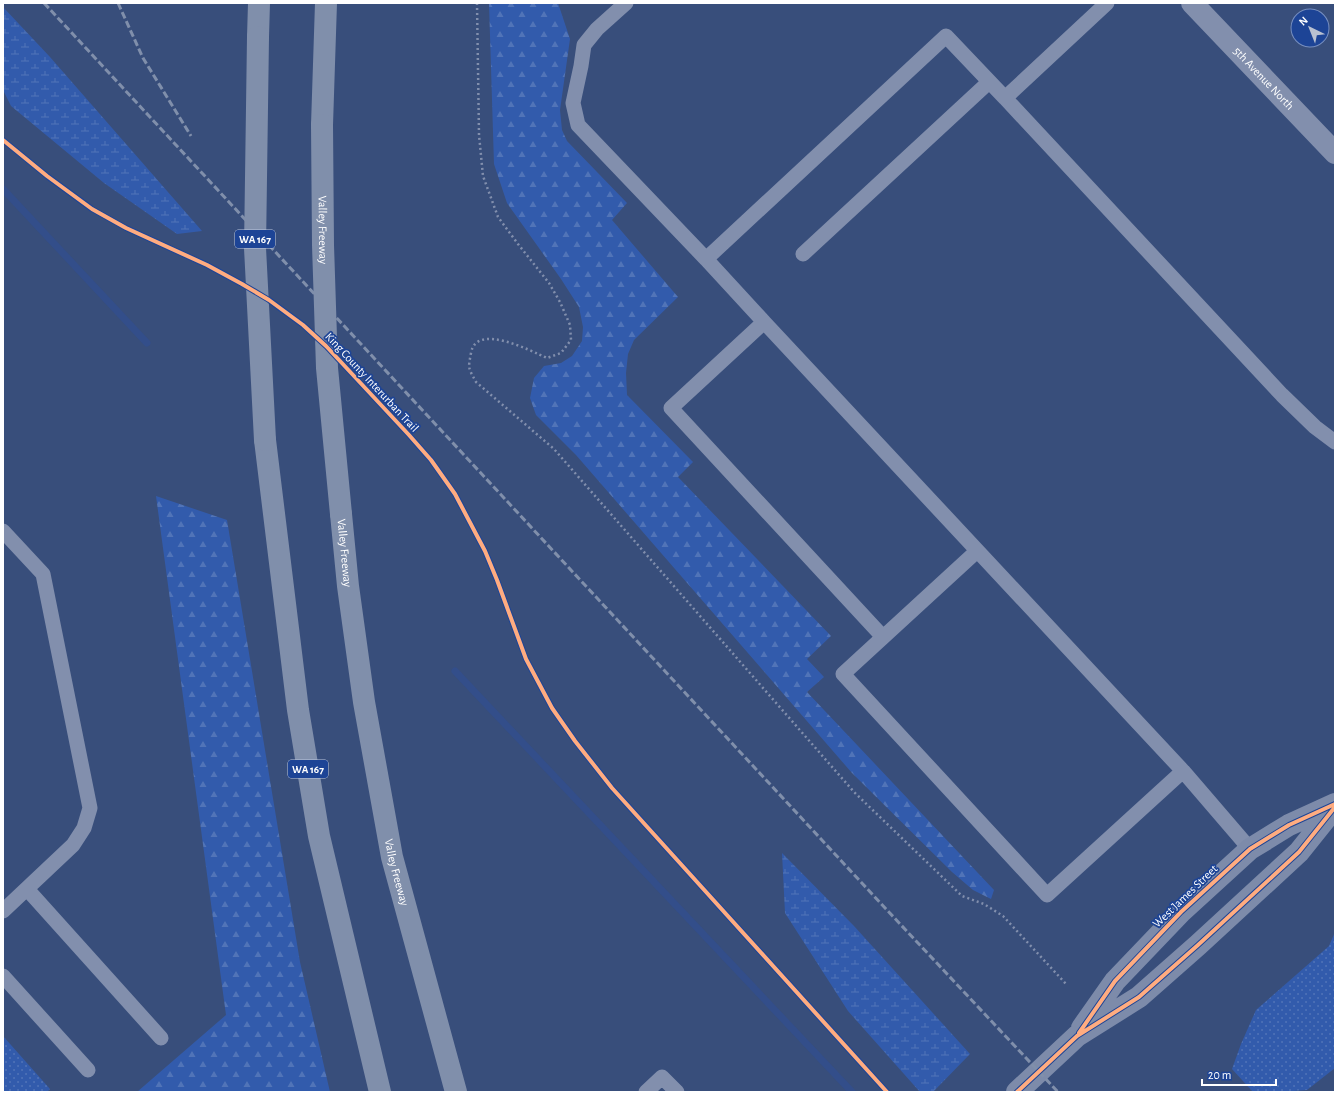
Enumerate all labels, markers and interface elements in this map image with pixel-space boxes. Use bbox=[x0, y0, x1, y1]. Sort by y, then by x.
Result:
north arrow bbox=[1290, 8, 1330, 48]
text: N bbox=[1297, 14, 1310, 28]
street label: 5th Avenue North bbox=[1231, 45, 1296, 112]
street label: Valley Freeway bbox=[316, 196, 330, 264]
road number: WA 167 bbox=[235, 230, 275, 248]
street label: King County Interurban Trail bbox=[322, 330, 421, 435]
street label: Valley Freeway bbox=[335, 518, 354, 588]
road number: WA 167 bbox=[288, 760, 328, 778]
street label: Valley Freeway bbox=[383, 838, 411, 907]
street label: West James Street bbox=[1150, 862, 1220, 930]
scale bar bbox=[1202, 1061, 1276, 1087]
text: 20 m bbox=[1208, 1069, 1231, 1081]

